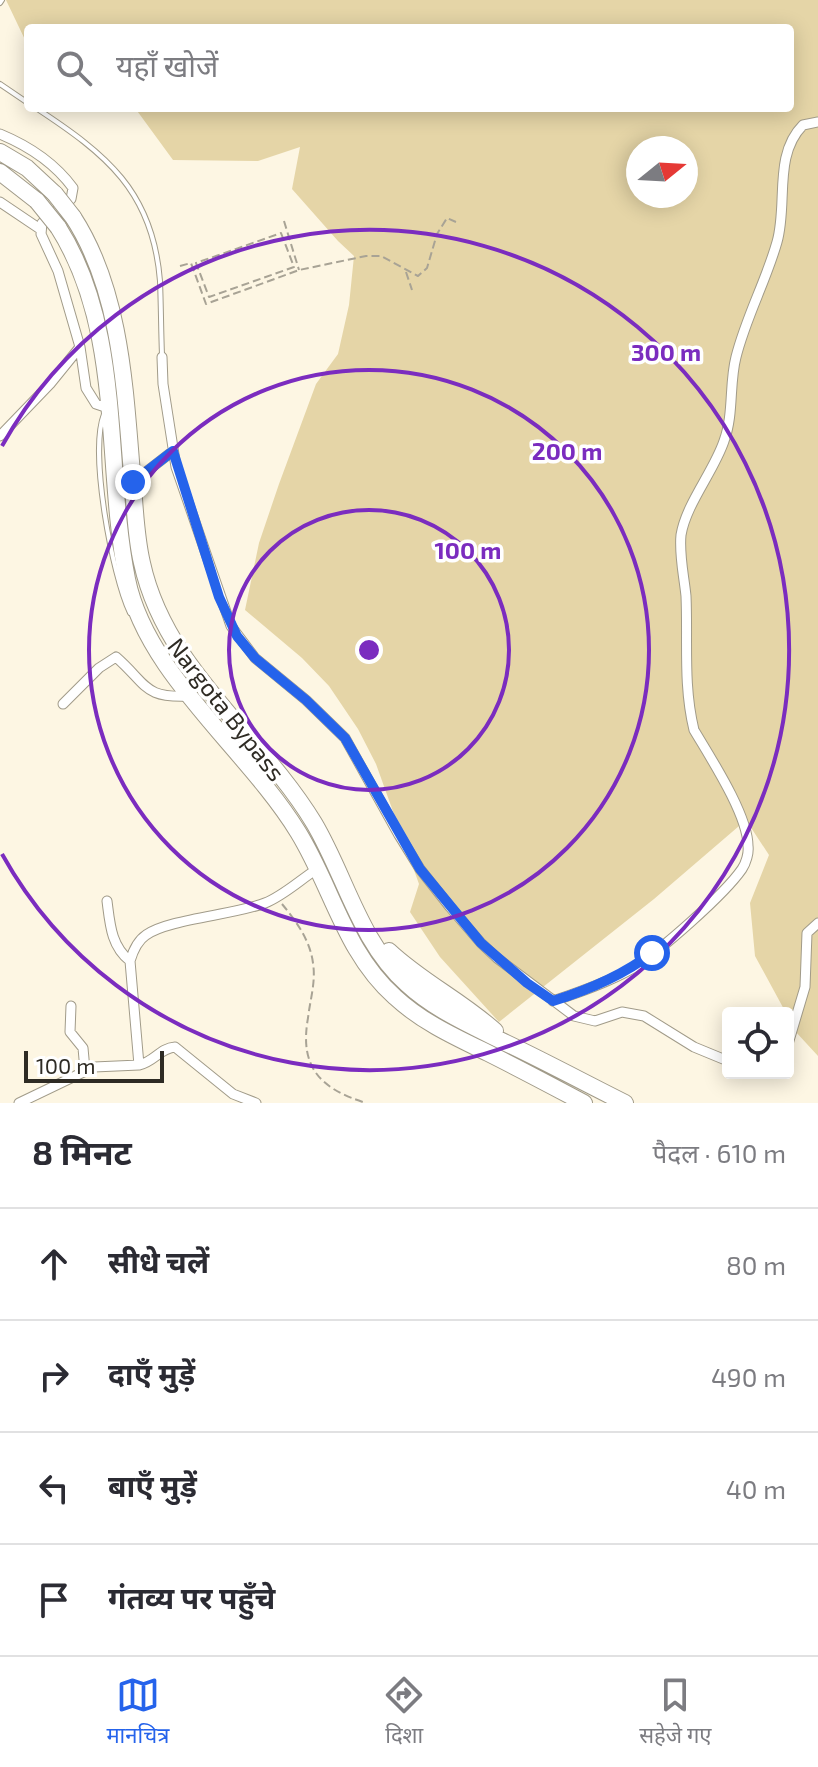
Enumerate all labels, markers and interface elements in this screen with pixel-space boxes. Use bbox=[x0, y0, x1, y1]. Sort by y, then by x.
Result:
search box bbox=[24, 24, 794, 112]
icon: search bbox=[52, 46, 96, 90]
text: यहाँ खोजें bbox=[116, 47, 218, 83]
north arrow bbox=[626, 136, 698, 208]
text: 300 m bbox=[631, 337, 701, 366]
text: 200 m bbox=[532, 436, 602, 465]
route end bbox=[115, 464, 151, 500]
text: 100 m bbox=[435, 535, 501, 564]
street label: Nargota Bypass bbox=[162, 632, 292, 786]
centre of rings bbox=[355, 636, 383, 664]
route start bbox=[634, 935, 670, 971]
map controls bbox=[722, 1007, 794, 1079]
button: locate bbox=[722, 1007, 794, 1079]
scale bar bbox=[24, 1047, 164, 1083]
text: 100 m bbox=[36, 1052, 95, 1078]
text: 8 मिनट bbox=[32, 1131, 132, 1172]
text: पैदल · 610 m bbox=[653, 1137, 786, 1168]
icon: ahead bbox=[32, 1242, 76, 1286]
text: सीधे चलें bbox=[108, 1243, 209, 1279]
text: 80 m bbox=[726, 1249, 786, 1280]
icon: right bbox=[32, 1354, 76, 1398]
text: दाएँ मुड़ें bbox=[108, 1355, 195, 1391]
text: 490 m bbox=[711, 1361, 786, 1392]
icon: left bbox=[32, 1466, 76, 1510]
text: बाएँ मुड़ें bbox=[108, 1467, 197, 1503]
text: 40 m bbox=[726, 1473, 786, 1504]
icon: arrive bbox=[32, 1578, 76, 1622]
text: गंतव्य पर पहुँचे bbox=[108, 1579, 275, 1615]
tab: मानचित्र bbox=[106, 1673, 169, 1752]
tab: दिशा bbox=[382, 1673, 426, 1752]
tab: सहेजे गए bbox=[639, 1673, 712, 1752]

